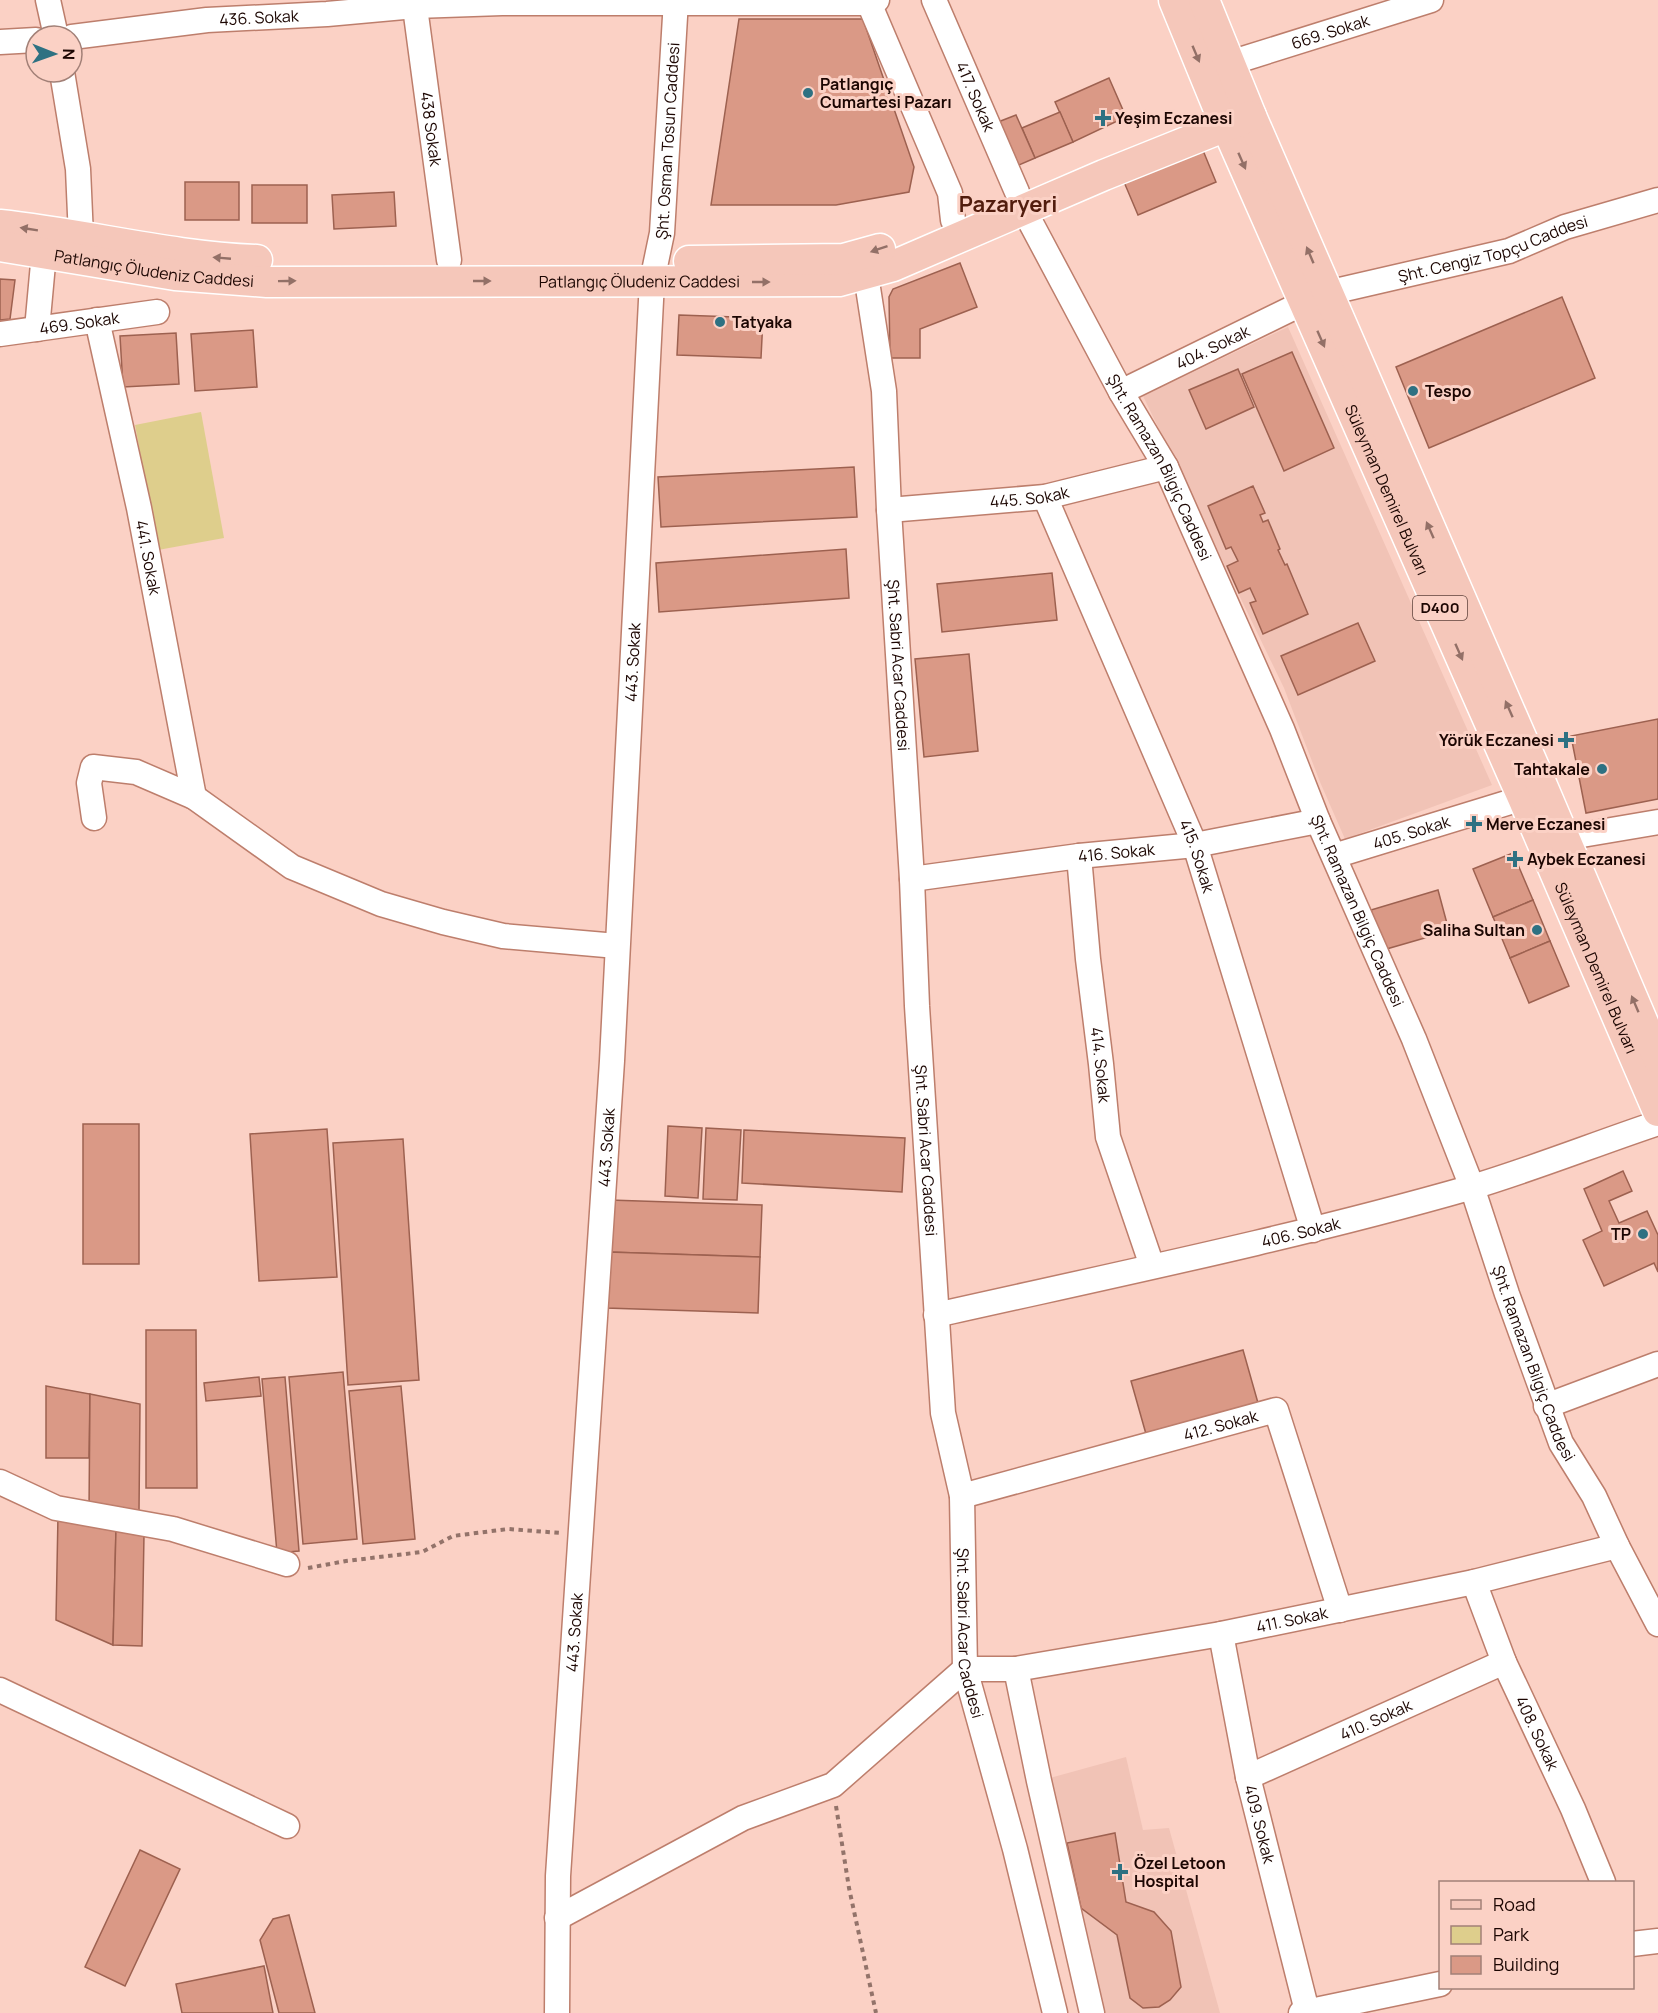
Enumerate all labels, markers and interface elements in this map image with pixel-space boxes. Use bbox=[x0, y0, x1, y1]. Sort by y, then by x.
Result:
street label: 436. Sokak bbox=[219, 4, 300, 30]
street label: 669. Sokak bbox=[1288, 9, 1373, 54]
north arrow bbox=[24, 24, 84, 84]
street label: Şht. Osman Tosun Caddesi bbox=[650, 42, 684, 242]
one-way arrow bbox=[1191, 45, 1201, 63]
text: N bbox=[58, 48, 80, 60]
street label: 417. Sokak bbox=[951, 58, 1001, 136]
place label: Patlangıç Cumartesi Pazarı bbox=[820, 73, 952, 113]
marker: Patlangıç Cumartesi Pazarı bbox=[801, 86, 815, 100]
street label: 438 Sokak bbox=[415, 90, 447, 168]
place label: Yeşim Eczanesi bbox=[1115, 107, 1232, 129]
marker: Yeşim Eczanesi bbox=[1096, 111, 1110, 125]
one-way arrow bbox=[1238, 152, 1247, 169]
district label: Pazaryeri bbox=[959, 189, 1057, 219]
street label: Şht. Cengiz Topçu Caddesi bbox=[1396, 210, 1590, 287]
one-way arrow bbox=[19, 224, 38, 233]
street label: Patlangıç Öludeniz Caddesi bbox=[53, 244, 255, 292]
one-way arrow bbox=[870, 245, 888, 255]
one-way arrow bbox=[1305, 246, 1315, 264]
one-way arrow bbox=[212, 253, 231, 263]
street label: Patlangıç Öludeniz Caddesi bbox=[539, 270, 740, 293]
one-way arrow bbox=[277, 276, 296, 286]
one-way arrow bbox=[472, 276, 491, 286]
one-way arrow bbox=[751, 277, 770, 287]
street label: 469. Sokak bbox=[38, 306, 122, 339]
place label: Tatyaka bbox=[732, 311, 792, 333]
marker: Tatyaka bbox=[713, 315, 727, 329]
street label: 404. Sokak bbox=[1172, 319, 1254, 375]
one-way arrow bbox=[1317, 330, 1326, 348]
street label: Şht. Ramazan Bilgiç Caddesi bbox=[1102, 370, 1217, 564]
place label: Tespo bbox=[1425, 380, 1472, 402]
marker: Tespo bbox=[1406, 384, 1420, 398]
street label: Süleyman Demirel Bulvarı bbox=[1340, 401, 1434, 578]
street label: 445. Sokak bbox=[989, 480, 1072, 513]
street label: 441. Sokak bbox=[131, 518, 167, 598]
one-way arrow bbox=[1425, 521, 1435, 539]
street label: Şht. Sabri Acar Caddesi bbox=[882, 579, 915, 752]
road number: D400 bbox=[1413, 596, 1467, 620]
street label: 443. Sokak bbox=[619, 621, 646, 702]
one-way arrow bbox=[1454, 643, 1464, 661]
one-way arrow bbox=[1504, 700, 1513, 717]
place label: Yörük Eczanesi bbox=[1439, 729, 1554, 751]
marker: Yörük Eczanesi bbox=[1559, 733, 1573, 747]
place label: Tahtakale bbox=[1514, 758, 1590, 780]
marker: Tahtakale bbox=[1595, 762, 1609, 776]
street label: 405. Sokak bbox=[1370, 810, 1454, 854]
street label: Şht. Ramazan Bilgiç Caddesi bbox=[1306, 812, 1409, 1010]
place label: Merve Eczanesi bbox=[1486, 813, 1606, 835]
street label: 415. Sokak bbox=[1174, 816, 1220, 896]
marker: Merve Eczanesi bbox=[1467, 817, 1481, 831]
street label: 416. Sokak bbox=[1077, 838, 1157, 867]
place label: Aybek Eczanesi bbox=[1527, 848, 1646, 870]
marker: Aybek Eczanesi bbox=[1508, 852, 1522, 866]
street label: Süleyman Demirel Bulvarı bbox=[1550, 879, 1643, 1057]
place label: Saliha Sultan bbox=[1423, 919, 1525, 941]
marker: Saliha Sultan bbox=[1530, 923, 1544, 937]
one-way arrow bbox=[1630, 994, 1640, 1012]
street label: 414. Sokak bbox=[1086, 1026, 1116, 1105]
street label: Şht. Sabri Acar Caddesi bbox=[910, 1064, 943, 1237]
street label: 443. Sokak bbox=[593, 1106, 620, 1188]
street label: 406. Sokak bbox=[1259, 1212, 1344, 1252]
place label: TP bbox=[1611, 1223, 1631, 1245]
marker: TP bbox=[1636, 1227, 1650, 1241]
street label: Şht. Ramazan Bilgiç Caddesi bbox=[1487, 1262, 1581, 1465]
street label: 412. Sokak bbox=[1181, 1404, 1261, 1446]
street label: Şht. Sabri Acar Caddesi bbox=[952, 1548, 989, 1721]
street label: 443. Sokak bbox=[561, 1591, 588, 1673]
street label: 411. Sokak bbox=[1254, 1601, 1331, 1638]
street label: 408. Sokak bbox=[1510, 1692, 1565, 1775]
street label: 410. Sokak bbox=[1336, 1693, 1416, 1745]
street label: 409. Sokak bbox=[1239, 1782, 1281, 1867]
place label: Özel Letoon Hospital bbox=[1134, 1852, 1226, 1892]
marker: Özel Letoon Hospital bbox=[1111, 1863, 1129, 1881]
legend bbox=[1439, 1881, 1634, 1989]
text: Road bbox=[1493, 1892, 1536, 1916]
text: Park bbox=[1493, 1922, 1530, 1946]
text: Building bbox=[1493, 1952, 1559, 1976]

